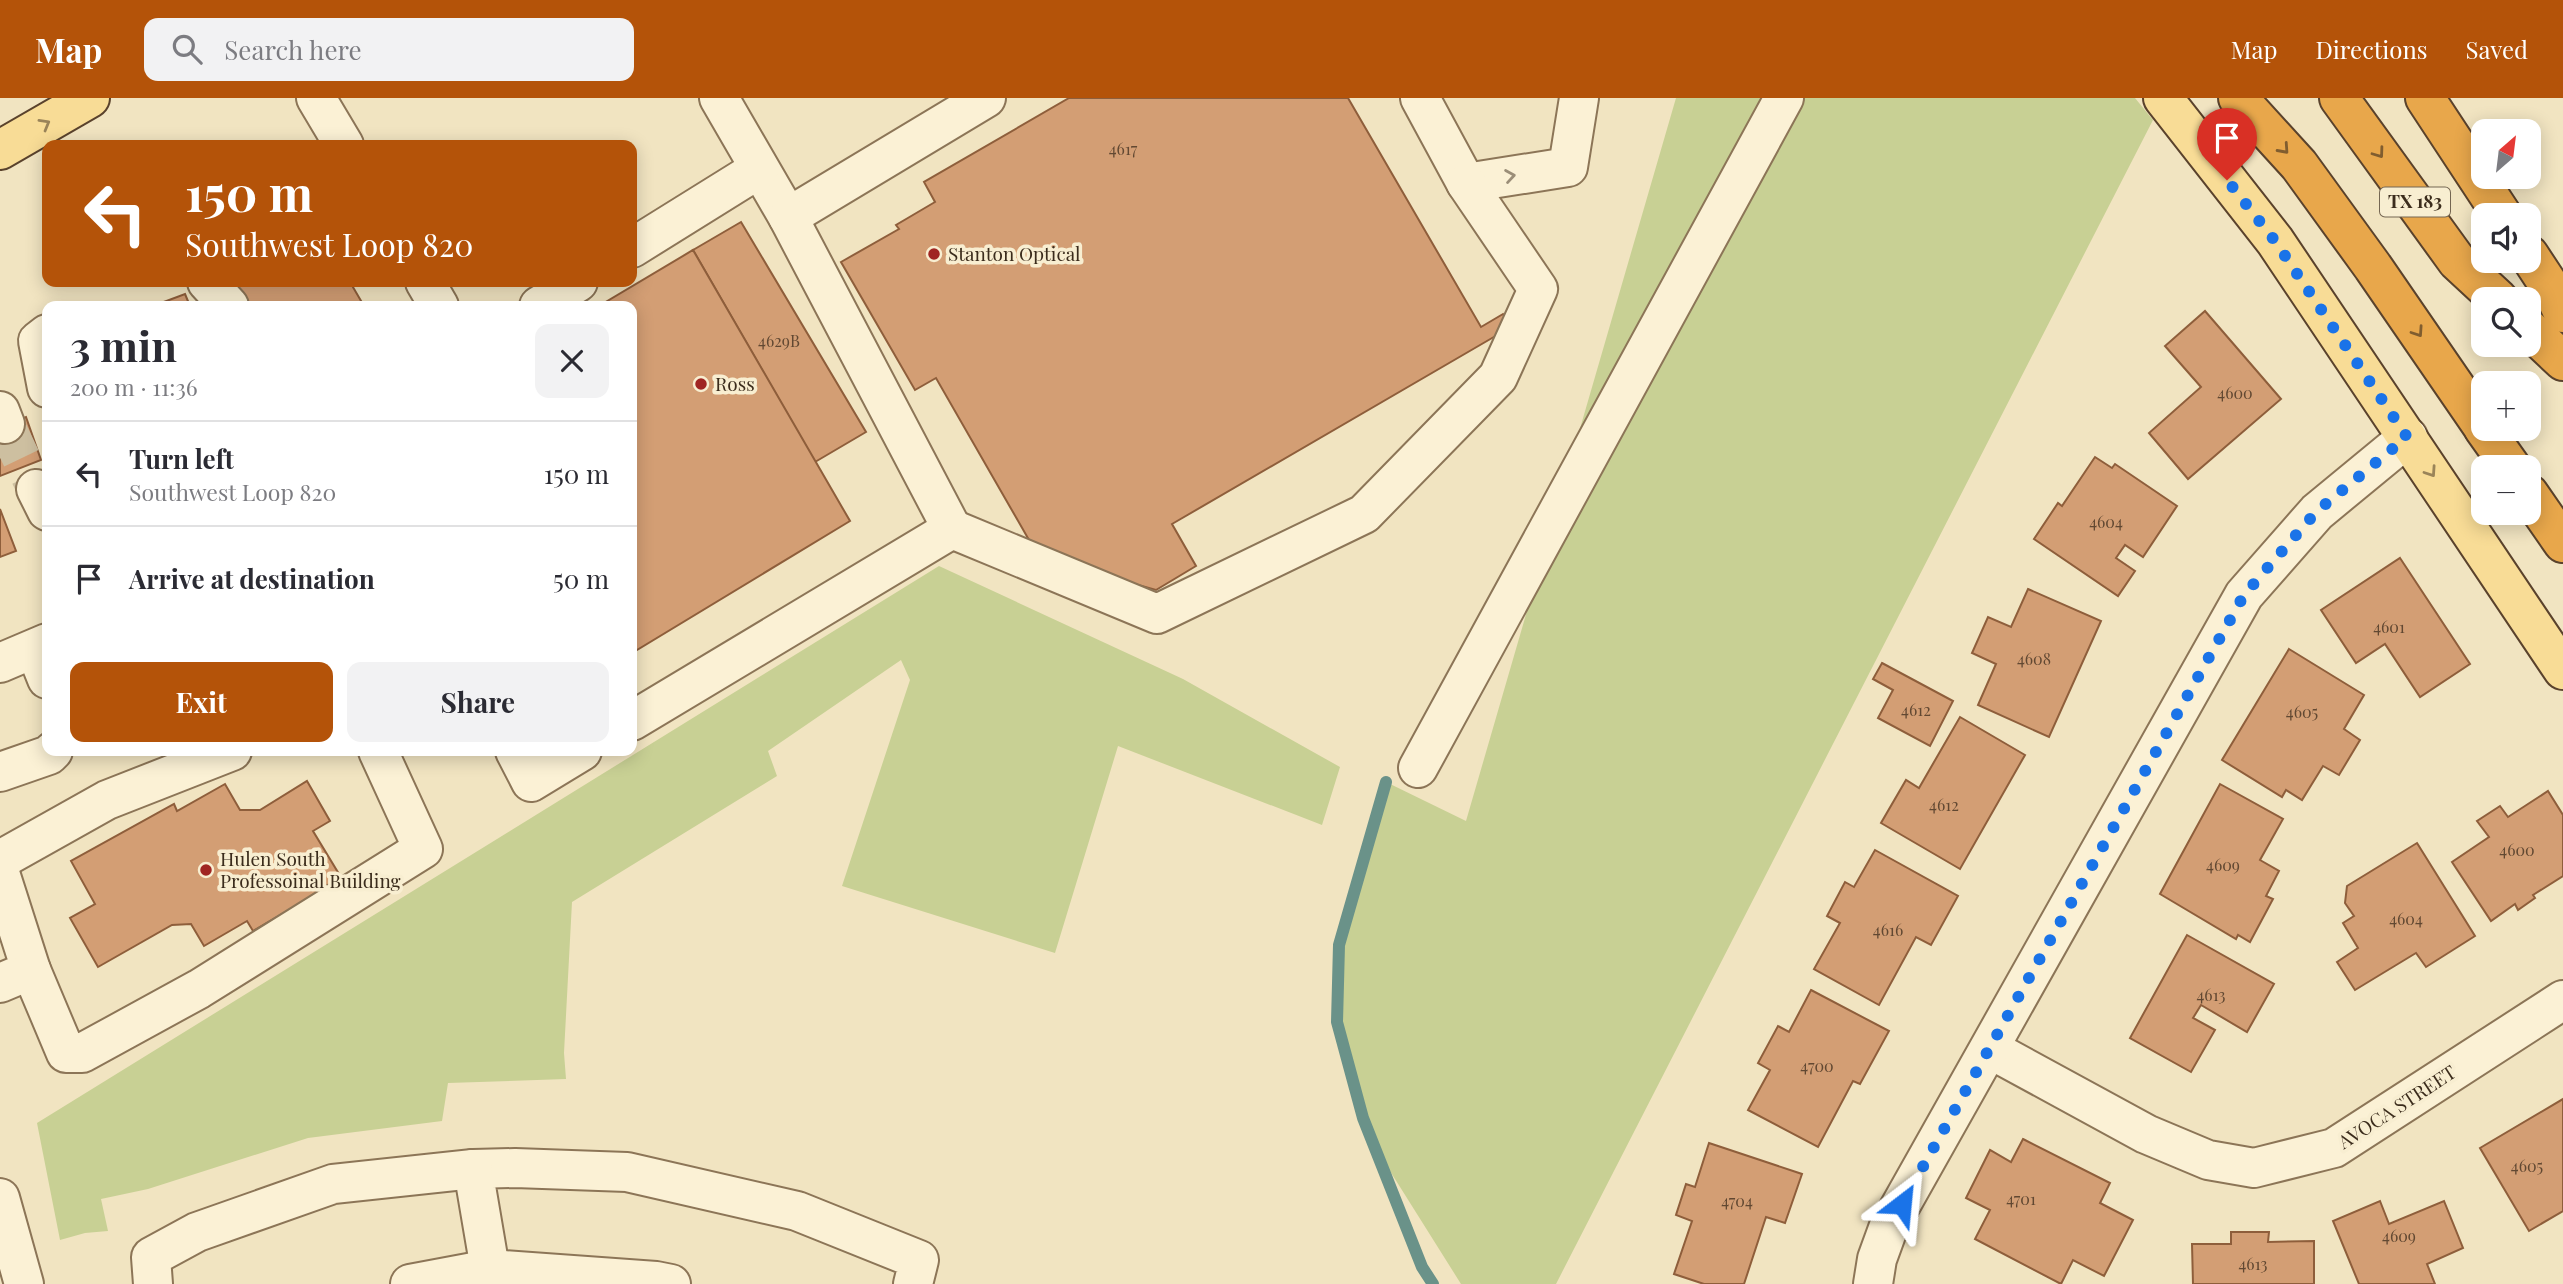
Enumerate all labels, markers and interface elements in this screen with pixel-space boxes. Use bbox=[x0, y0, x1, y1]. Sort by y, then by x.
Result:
search box bbox=[144, 18, 634, 81]
text: Map bbox=[35, 27, 102, 71]
icon: search bbox=[168, 30, 206, 68]
text: Search here bbox=[224, 32, 362, 67]
text: Map bbox=[2231, 33, 2277, 65]
text: Directions bbox=[2315, 33, 2428, 65]
text: Saved bbox=[2466, 33, 2528, 65]
pin bbox=[2197, 108, 2257, 180]
one-way arrow bbox=[38, 119, 50, 132]
icon: arrive bbox=[2208, 119, 2246, 157]
north arrow bbox=[2471, 119, 2541, 189]
map controls bbox=[2471, 119, 2541, 525]
house number: 4617 bbox=[1109, 138, 1138, 159]
one-way arrow bbox=[2276, 141, 2288, 154]
one-way arrow bbox=[2371, 145, 2383, 158]
text: 150 m bbox=[185, 159, 313, 224]
icon: left bbox=[70, 168, 161, 259]
one-way arrow bbox=[1504, 169, 1516, 184]
road number: TX 183 bbox=[2380, 188, 2450, 217]
button: sound bbox=[2471, 203, 2541, 273]
text: Southwest Loop 820 bbox=[185, 222, 473, 265]
place label: Stanton Optical bbox=[948, 240, 1081, 266]
marker: Stanton Optical bbox=[926, 246, 942, 262]
button: search bbox=[2471, 287, 2541, 357]
text: 3 min bbox=[70, 317, 177, 373]
button: close bbox=[535, 324, 609, 398]
one-way arrow bbox=[2410, 324, 2422, 337]
house number: 4629B bbox=[758, 330, 800, 351]
place label: Ross bbox=[715, 370, 755, 396]
text: 200 m · 11:36 bbox=[70, 371, 198, 402]
button: + bbox=[2471, 371, 2541, 441]
marker: Ross bbox=[693, 376, 709, 392]
house number: 4600 bbox=[2217, 382, 2253, 403]
text: Turn left bbox=[129, 441, 234, 476]
icon: left bbox=[70, 455, 108, 493]
button: − bbox=[2471, 455, 2541, 525]
text: 150 m bbox=[544, 456, 609, 491]
one-way arrow bbox=[2423, 464, 2435, 477]
text: Southwest Loop 820 bbox=[129, 476, 336, 507]
house number: 4604 bbox=[2089, 511, 2123, 532]
icon: arrive bbox=[70, 560, 108, 598]
text: Arrive at destination bbox=[129, 561, 375, 596]
text: 50 m bbox=[553, 561, 609, 596]
house number: 4601 bbox=[2373, 616, 2405, 637]
house number: 4608 bbox=[2017, 648, 2051, 669]
button: Exit bbox=[70, 662, 333, 742]
button: Share bbox=[347, 662, 609, 742]
house number: 4612 bbox=[1901, 699, 1931, 720]
house number: 4605 bbox=[2286, 701, 2318, 722]
house number: 4612 bbox=[1929, 794, 1959, 815]
house number: 4600 bbox=[2499, 839, 2535, 860]
place label: Hulen South Professoinal Building bbox=[220, 845, 401, 893]
house number: 4609 bbox=[2206, 854, 2240, 875]
marker: Hulen South Professoinal Building bbox=[198, 862, 214, 878]
house number: 4604 bbox=[2389, 908, 2423, 929]
house number: 4616 bbox=[1873, 919, 1903, 940]
house number: 4613 bbox=[2196, 984, 2226, 1005]
house number: 4700 bbox=[1800, 1055, 1834, 1076]
street label: AVOCA STREET bbox=[2332, 1058, 2461, 1155]
house number: 4605 bbox=[2511, 1155, 2543, 1176]
position arrow bbox=[1865, 1167, 1939, 1241]
house number: 4701 bbox=[2006, 1188, 2036, 1209]
house number: 4704 bbox=[1721, 1190, 1753, 1211]
house number: 4609 bbox=[2382, 1225, 2416, 1246]
house number: 4613 bbox=[2238, 1253, 2268, 1274]

